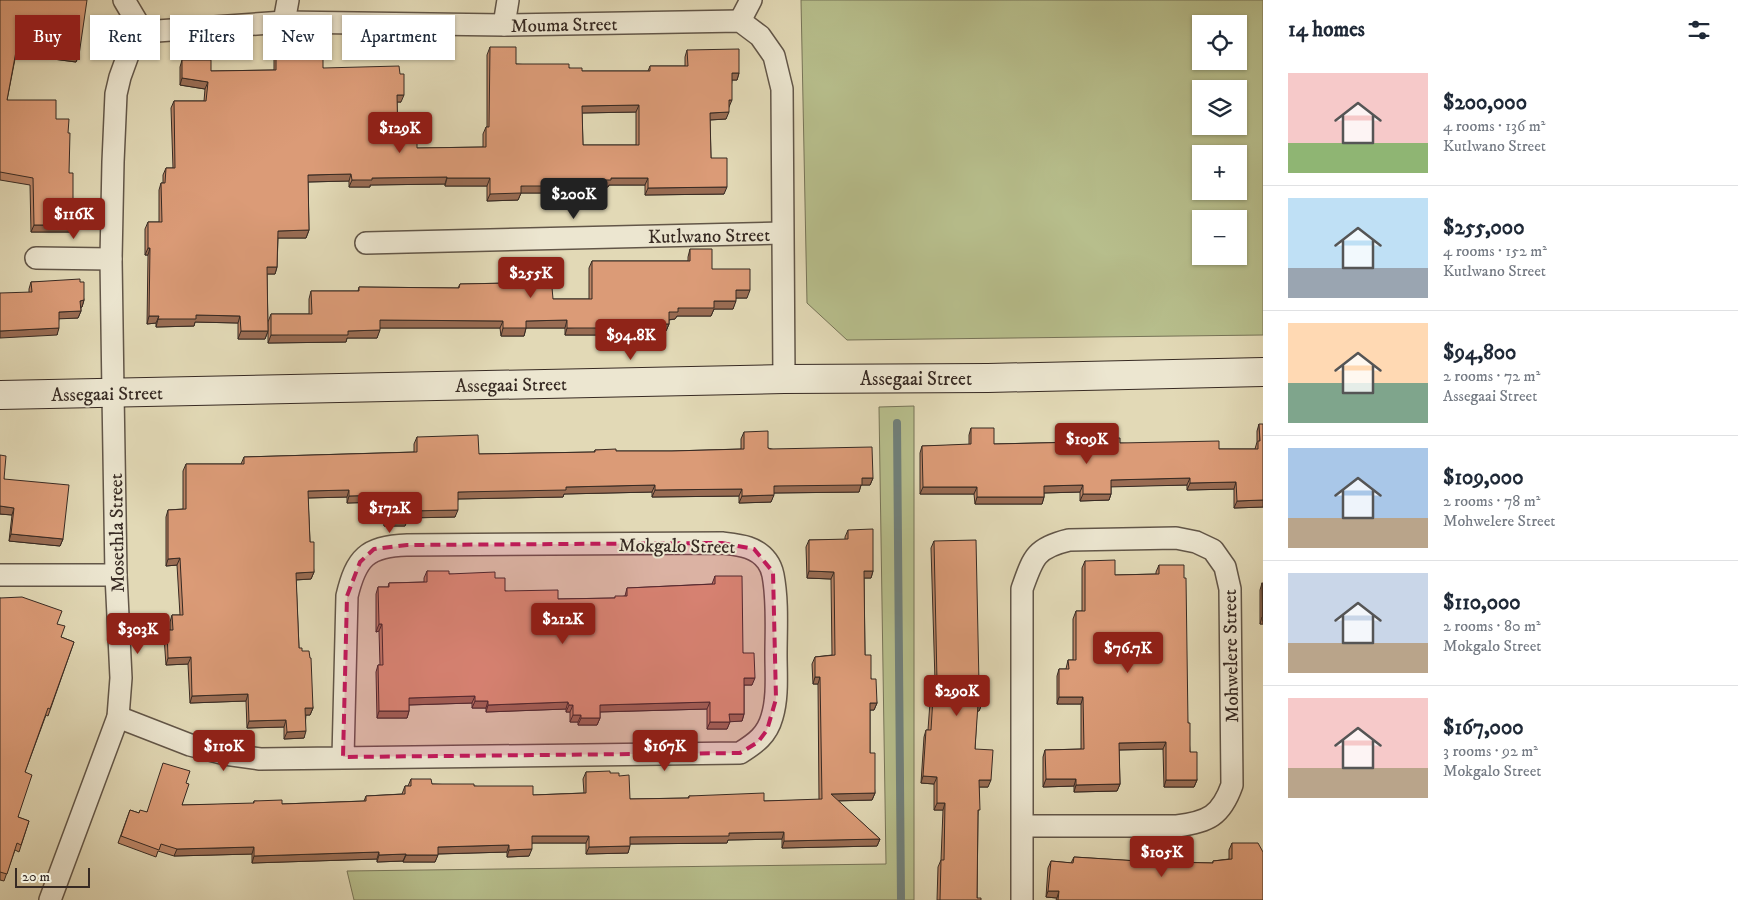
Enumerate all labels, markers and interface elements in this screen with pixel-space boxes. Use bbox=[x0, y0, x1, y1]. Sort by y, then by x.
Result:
street label: Mouma Street bbox=[510, 13, 618, 38]
chip: Buy bbox=[15, 15, 80, 60]
chip: Rent bbox=[90, 15, 160, 60]
chip: Filters bbox=[170, 15, 253, 60]
chip: New bbox=[263, 15, 332, 60]
chip: Apartment bbox=[342, 15, 455, 60]
map controls bbox=[1192, 15, 1247, 265]
button: locate bbox=[1192, 15, 1247, 70]
icon: filters bbox=[1685, 16, 1713, 44]
text: 14 homes bbox=[1288, 17, 1365, 43]
button: layers bbox=[1192, 80, 1247, 135]
text: $200,000 bbox=[1443, 90, 1527, 116]
icon: home bbox=[1328, 93, 1388, 153]
pin: $129K bbox=[365, 112, 435, 154]
text: 4 rooms · 136 m² bbox=[1443, 116, 1546, 136]
text: $129K bbox=[379, 118, 421, 138]
text: Kutlwano Street bbox=[1443, 136, 1546, 156]
button: + bbox=[1192, 145, 1247, 200]
pin: $200K bbox=[539, 178, 609, 220]
text: $200K bbox=[551, 184, 597, 204]
pin: $116K bbox=[39, 198, 109, 240]
text: $116K bbox=[54, 204, 94, 224]
button: − bbox=[1192, 210, 1247, 265]
text: $255,000 bbox=[1443, 215, 1524, 241]
icon: home bbox=[1328, 218, 1388, 278]
street label: Kutlwano Street bbox=[648, 224, 770, 249]
text: 4 rooms · 152 m² bbox=[1443, 241, 1547, 261]
pin: $255K bbox=[496, 256, 566, 299]
text: Kutlwano Street bbox=[1443, 261, 1546, 281]
text: $255K bbox=[509, 263, 553, 283]
pin: $94.8K bbox=[590, 318, 672, 361]
text: $94.8K bbox=[606, 325, 656, 345]
text: $94,800 bbox=[1443, 340, 1516, 366]
icon: home bbox=[1328, 343, 1388, 403]
text: 2 rooms · 72 m² bbox=[1443, 366, 1540, 386]
street label: Assegaai Street bbox=[860, 368, 972, 391]
street label: Assegaai Street bbox=[455, 373, 567, 398]
street label: Assegaai Street bbox=[51, 382, 163, 407]
text: Assegaai Street bbox=[1443, 386, 1537, 406]
pin: $109K bbox=[1052, 422, 1122, 465]
text: $109K bbox=[1066, 429, 1108, 449]
text: $109,000 bbox=[1443, 465, 1523, 491]
icon: home bbox=[1328, 468, 1388, 528]
street label: Mosethla Street bbox=[105, 473, 130, 593]
text: 2 rooms · 78 m² bbox=[1443, 491, 1540, 511]
pin: $172K bbox=[355, 492, 425, 534]
text: $172K bbox=[369, 498, 411, 518]
text: Mohwelere Street bbox=[1443, 511, 1555, 531]
street label: Mokgalo Street bbox=[618, 534, 736, 559]
street label: Mohwelere Street bbox=[1219, 589, 1244, 723]
text: $110,000 bbox=[1443, 590, 1521, 616]
icon: home bbox=[1328, 593, 1388, 653]
pin: $212K bbox=[528, 602, 598, 645]
text: $212K bbox=[542, 609, 584, 629]
pin: $303K bbox=[103, 612, 173, 655]
text: 2 rooms · 80 m² bbox=[1443, 616, 1541, 636]
text: $303K bbox=[118, 619, 158, 639]
pin: $76.7K bbox=[1087, 632, 1169, 674]
text: Mokgalo Street bbox=[1443, 636, 1541, 656]
text: $76.7K bbox=[1104, 638, 1152, 658]
pin: $290K bbox=[922, 674, 992, 717]
text: $290K bbox=[935, 681, 979, 701]
text: $167,000 bbox=[1443, 715, 1524, 741]
icon: home bbox=[1328, 718, 1388, 778]
pin: $110K bbox=[189, 730, 259, 772]
pin: $167K bbox=[630, 730, 700, 772]
text: $110K bbox=[204, 736, 244, 756]
text: $167K bbox=[644, 736, 686, 756]
text: 3 rooms · 92 m² bbox=[1443, 741, 1538, 761]
text: Mokgalo Street bbox=[1443, 761, 1541, 781]
pin: $105K bbox=[1127, 836, 1197, 878]
text: $105K bbox=[1141, 842, 1183, 862]
scale bar bbox=[15, 865, 90, 888]
text: 20 m bbox=[22, 868, 50, 886]

